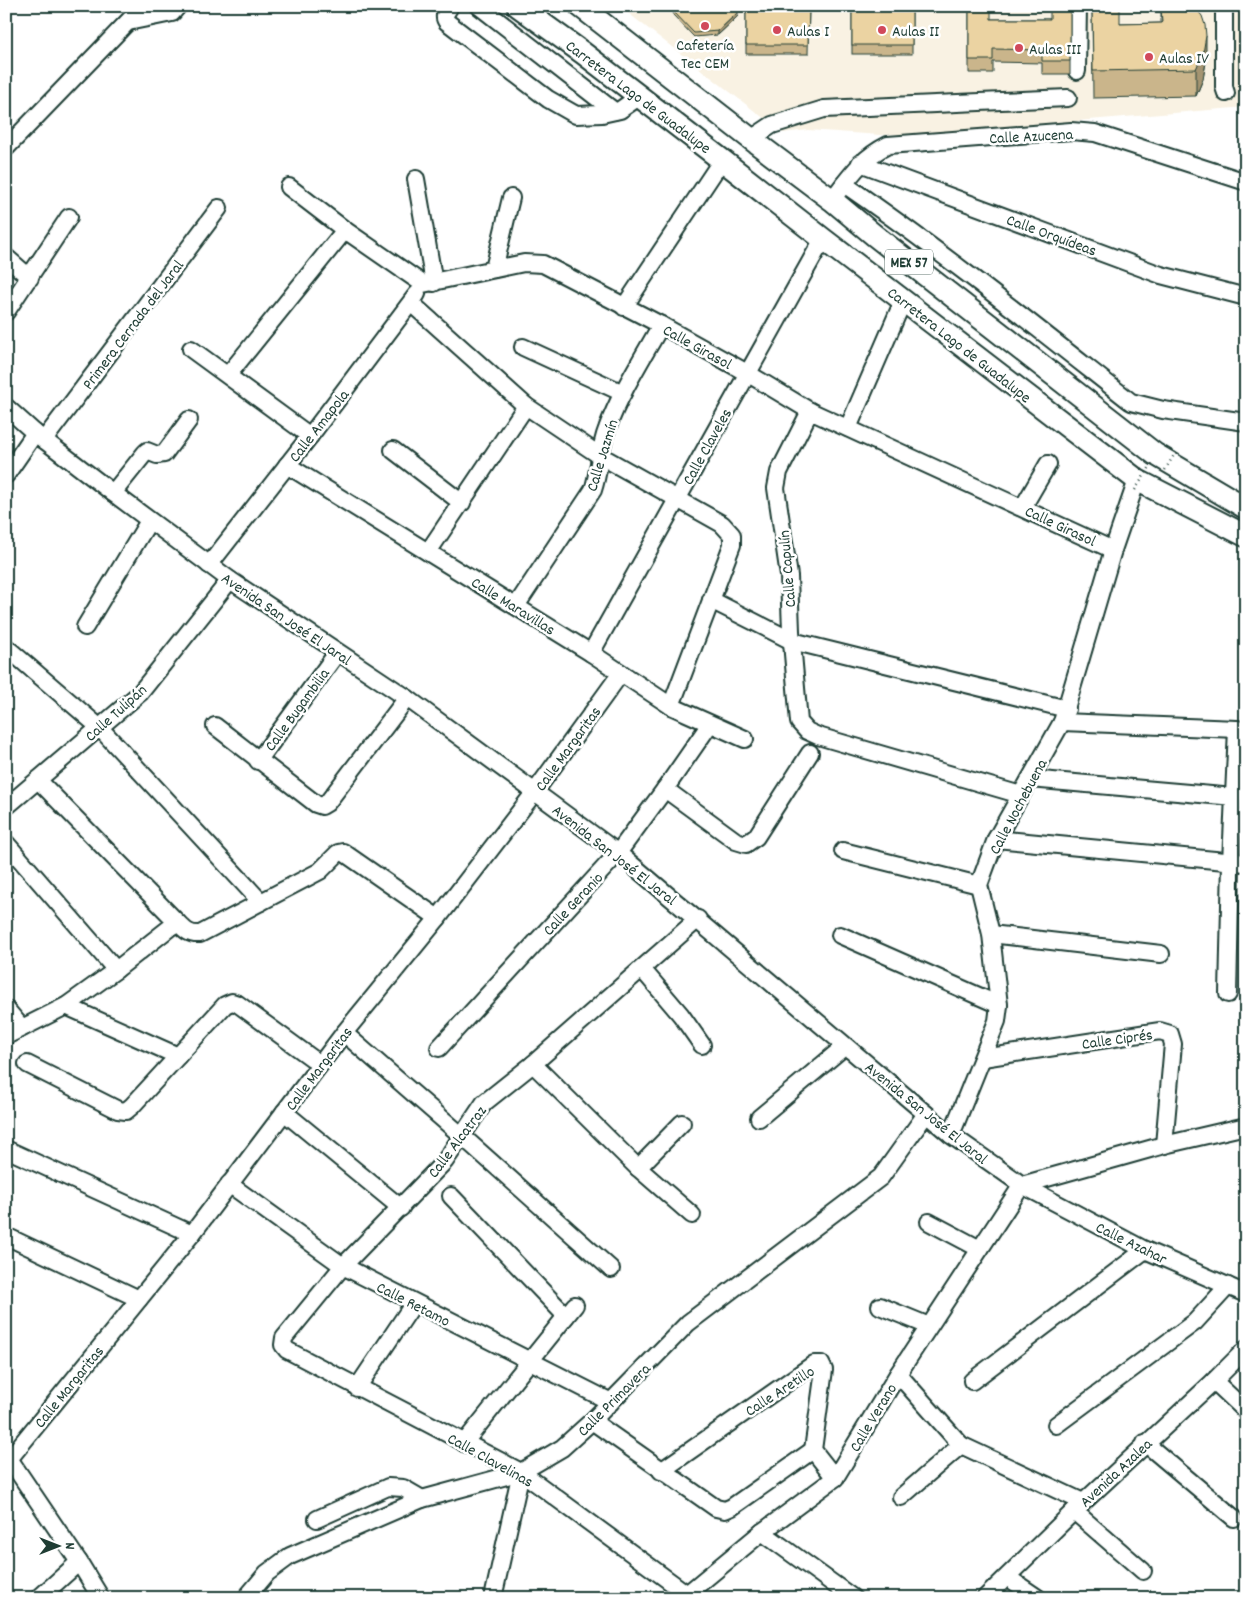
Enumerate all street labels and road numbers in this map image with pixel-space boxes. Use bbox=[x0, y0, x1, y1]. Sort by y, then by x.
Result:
street label: Carretera Lago de Guadalupe bbox=[560, 36, 715, 160]
street label: Calle Azucena bbox=[989, 124, 1074, 151]
street label: Calle Orquídeas bbox=[1003, 209, 1100, 263]
road number: MEX 57 bbox=[885, 250, 933, 274]
street label: Primera Cerrada del Jaral bbox=[78, 256, 190, 395]
street label: Carretera Lago de Guadalupe bbox=[882, 282, 1035, 410]
street label: Calle Girasol bbox=[658, 320, 736, 377]
street label: Calle Amapola bbox=[284, 385, 356, 468]
street label: Calle Claveles bbox=[678, 405, 739, 490]
street label: Calle Jazmín bbox=[582, 417, 625, 495]
street label: Calle Girasol bbox=[1021, 501, 1099, 554]
street label: Calle Capulín bbox=[774, 529, 803, 608]
street label: Avenida San José El Jaral bbox=[216, 568, 355, 672]
street label: Calle Maravillas bbox=[466, 572, 559, 642]
street label: Calle Bugambilia bbox=[260, 664, 336, 757]
street label: Calle Tulipán bbox=[81, 680, 153, 748]
street label: Calle Margaritas bbox=[530, 702, 608, 797]
street label: Calle Nochebuena bbox=[984, 755, 1054, 859]
street label: Avenida San José El Jaral bbox=[546, 800, 681, 912]
street label: Calle Geranio bbox=[538, 868, 609, 942]
street label: Calle Margaritas bbox=[281, 1022, 359, 1116]
street label: Calle Ciprés bbox=[1080, 1024, 1155, 1057]
street label: Avenida San José El Jaral bbox=[859, 1057, 992, 1171]
street label: Calle Alcatraz bbox=[423, 1101, 493, 1184]
street label: Calle Azahar bbox=[1091, 1217, 1171, 1271]
street label: Calle Retamo bbox=[372, 1277, 454, 1334]
street label: Calle Margaritas bbox=[30, 1341, 111, 1434]
street label: Calle Primavera bbox=[573, 1359, 657, 1443]
street label: Calle Aretillo bbox=[741, 1361, 820, 1423]
street label: Calle Verano bbox=[845, 1380, 904, 1457]
street label: Calle Clavelinas bbox=[443, 1428, 537, 1494]
street label: Avenida Azalea bbox=[1075, 1434, 1159, 1514]

